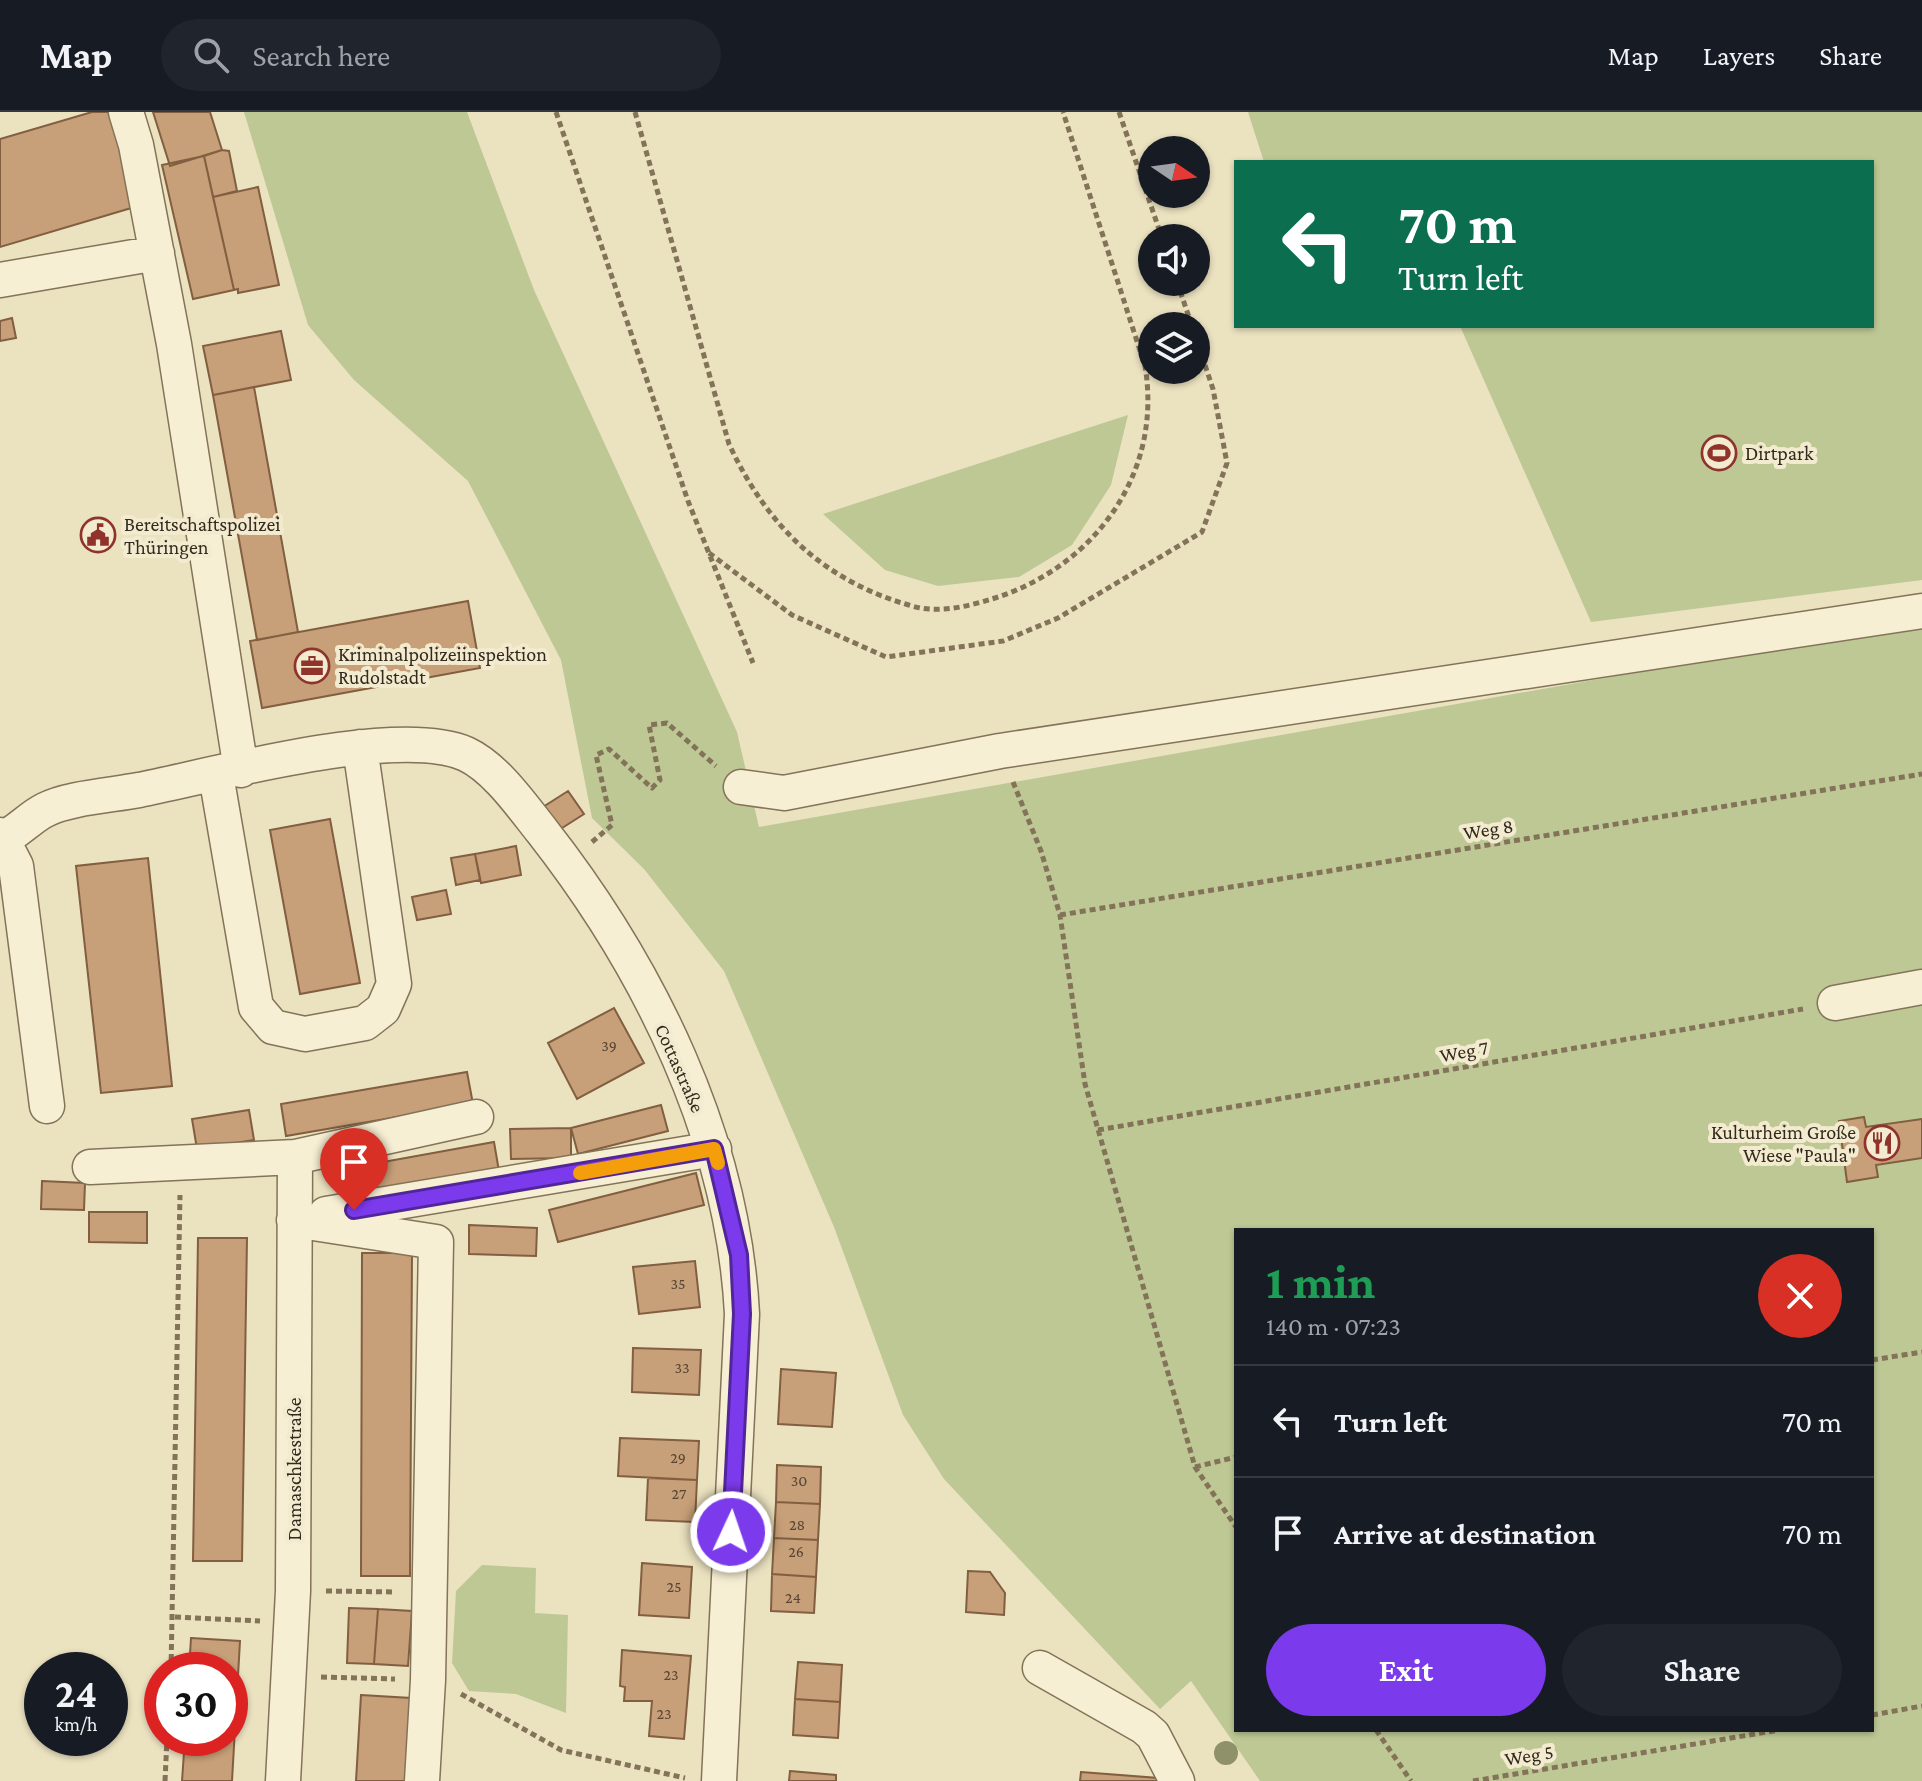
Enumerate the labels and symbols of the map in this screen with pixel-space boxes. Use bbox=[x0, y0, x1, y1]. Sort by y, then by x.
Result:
north arrow bbox=[1138, 136, 1210, 208]
sports icon: Dirtpark bbox=[1700, 434, 1738, 472]
place label: Dirtpark bbox=[1745, 442, 1814, 465]
place label: Bereitschaftspolizei Thüringen bbox=[124, 513, 281, 559]
public building icon: Bereitschaftspolizei Thüringen bbox=[79, 516, 117, 554]
place label: Kriminalpolizeiinspektion Rudolstadt bbox=[338, 643, 547, 688]
office icon: Kriminalpolizeiinspektion Rudolstadt bbox=[293, 647, 331, 685]
street label: Weg 8 bbox=[1461, 814, 1515, 845]
street label: Cottastraße bbox=[651, 1020, 709, 1116]
street label: Weg 7 bbox=[1438, 1036, 1490, 1067]
house number: 39 bbox=[601, 1037, 617, 1054]
place label: Kulturheim Große Wiese "Paula" bbox=[1711, 1121, 1856, 1166]
restaurant icon: Kulturheim Große Wiese "Paula" bbox=[1863, 1124, 1901, 1162]
pin bbox=[320, 1128, 388, 1210]
house number: 35 bbox=[670, 1275, 686, 1292]
house number: 33 bbox=[674, 1359, 690, 1376]
street label: Damaschkestraße bbox=[283, 1397, 305, 1541]
house number: 29 bbox=[670, 1449, 686, 1466]
house number: 30 bbox=[791, 1472, 807, 1489]
house number: 27 bbox=[672, 1485, 687, 1502]
position arrow bbox=[689, 1490, 773, 1574]
house number: 28 bbox=[789, 1516, 805, 1533]
house number: 26 bbox=[788, 1543, 804, 1560]
house number: 25 bbox=[666, 1578, 682, 1595]
house number: 24 bbox=[785, 1589, 801, 1606]
speed limit sign: 30 bbox=[144, 1652, 248, 1756]
house number: 23 bbox=[663, 1666, 679, 1683]
house number: 23 bbox=[656, 1705, 672, 1722]
street label: Weg 5 bbox=[1503, 1740, 1555, 1771]

